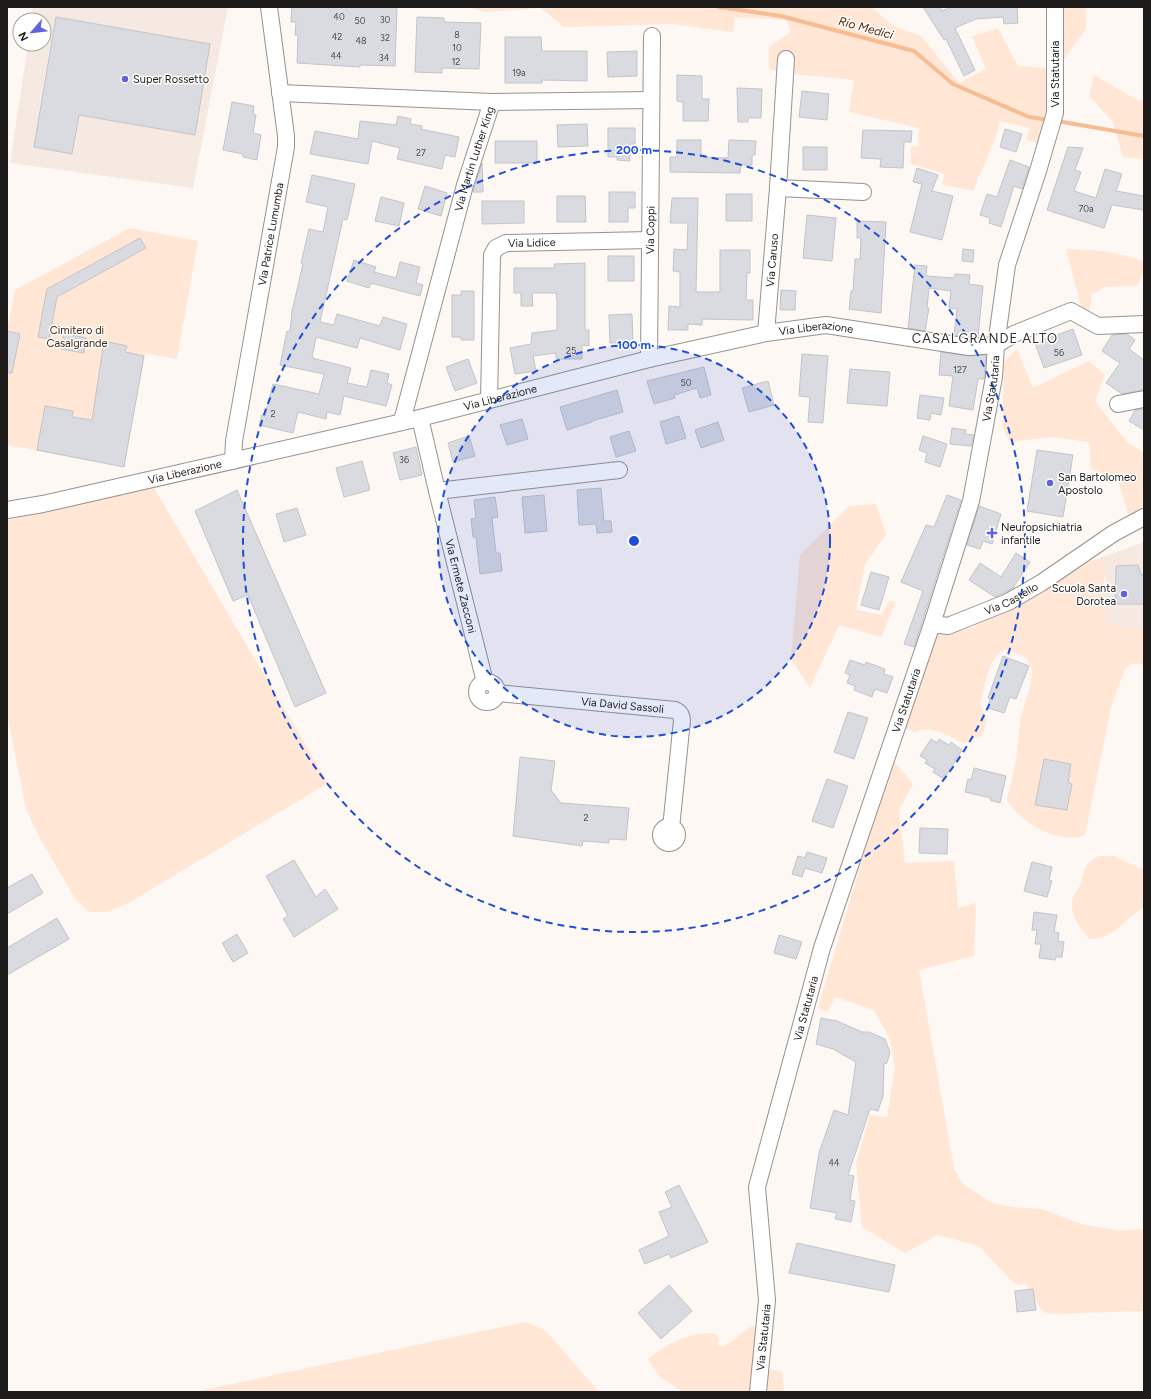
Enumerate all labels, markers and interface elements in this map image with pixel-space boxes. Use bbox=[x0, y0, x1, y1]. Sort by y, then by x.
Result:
house number: 40 bbox=[333, 11, 345, 22]
north arrow bbox=[12, 12, 52, 52]
house number: 30 bbox=[380, 14, 391, 25]
water label: Rio Medici bbox=[837, 14, 895, 42]
house number: 50 bbox=[355, 15, 366, 26]
house number: 8 bbox=[454, 29, 460, 40]
text: N bbox=[16, 30, 31, 43]
house number: 42 bbox=[332, 31, 342, 42]
house number: 32 bbox=[380, 32, 390, 43]
house number: 48 bbox=[355, 35, 367, 46]
street label: Via Statutaria bbox=[1049, 41, 1062, 107]
house number: 10 bbox=[452, 42, 462, 53]
house number: 44 bbox=[330, 50, 342, 61]
house number: 34 bbox=[379, 52, 390, 63]
house number: 12 bbox=[452, 56, 460, 67]
house number: 19a bbox=[512, 67, 526, 78]
place label: Super Rossetto bbox=[133, 73, 209, 86]
marker: Super Rossetto bbox=[120, 74, 130, 84]
street label: Via Martin Luther King bbox=[452, 105, 497, 213]
text: 200 m bbox=[616, 143, 652, 157]
house number: 27 bbox=[416, 147, 426, 158]
street label: Via Patrice Lumumba bbox=[256, 182, 287, 287]
house number: 70a bbox=[1078, 203, 1094, 214]
street label: Via Coppi bbox=[644, 206, 657, 254]
street label: Via Caruso bbox=[764, 233, 781, 287]
street label: Via Lidice bbox=[508, 236, 556, 250]
street label: Via Liberazione bbox=[778, 319, 854, 338]
park label: Cimitero di Casalgrande bbox=[46, 324, 108, 350]
district label: CASALGRANDE ALTO bbox=[912, 331, 1058, 346]
text: 100 m bbox=[617, 338, 651, 352]
house number: 25 bbox=[566, 345, 576, 356]
house number: 56 bbox=[1054, 347, 1064, 358]
street label: Via Statutaria bbox=[980, 355, 1002, 423]
house number: 127 bbox=[953, 364, 967, 375]
house number: 50 bbox=[681, 377, 692, 388]
street label: Via Liberazione bbox=[462, 382, 538, 413]
house number: 2 bbox=[270, 408, 276, 419]
house number: 36 bbox=[399, 454, 409, 465]
street label: Via Liberazione bbox=[147, 457, 223, 487]
place label: San Bartolomeo Apostolo bbox=[1058, 471, 1136, 497]
marker: San Bartolomeo Apostolo bbox=[1045, 478, 1055, 488]
place label: Neuropsichiatria infantile bbox=[1001, 521, 1082, 547]
marker: Neuropsichiatria infantile bbox=[986, 527, 998, 539]
centre of rings bbox=[627, 534, 641, 548]
street label: Via Ermete Zacconi bbox=[442, 538, 479, 635]
street label: Via Castello bbox=[983, 580, 1041, 618]
place label: Scuola Santa Dorotea bbox=[1052, 582, 1116, 608]
marker: Scuola Santa Dorotea bbox=[1119, 589, 1129, 599]
street label: Via Statutaria bbox=[890, 667, 923, 734]
street label: Via David Sassoli bbox=[580, 695, 664, 716]
house number: 2 bbox=[583, 812, 589, 823]
street label: Via Statutaria bbox=[791, 974, 821, 1043]
house number: 44 bbox=[828, 1157, 840, 1168]
street label: Via Statutaria bbox=[754, 1303, 774, 1371]

